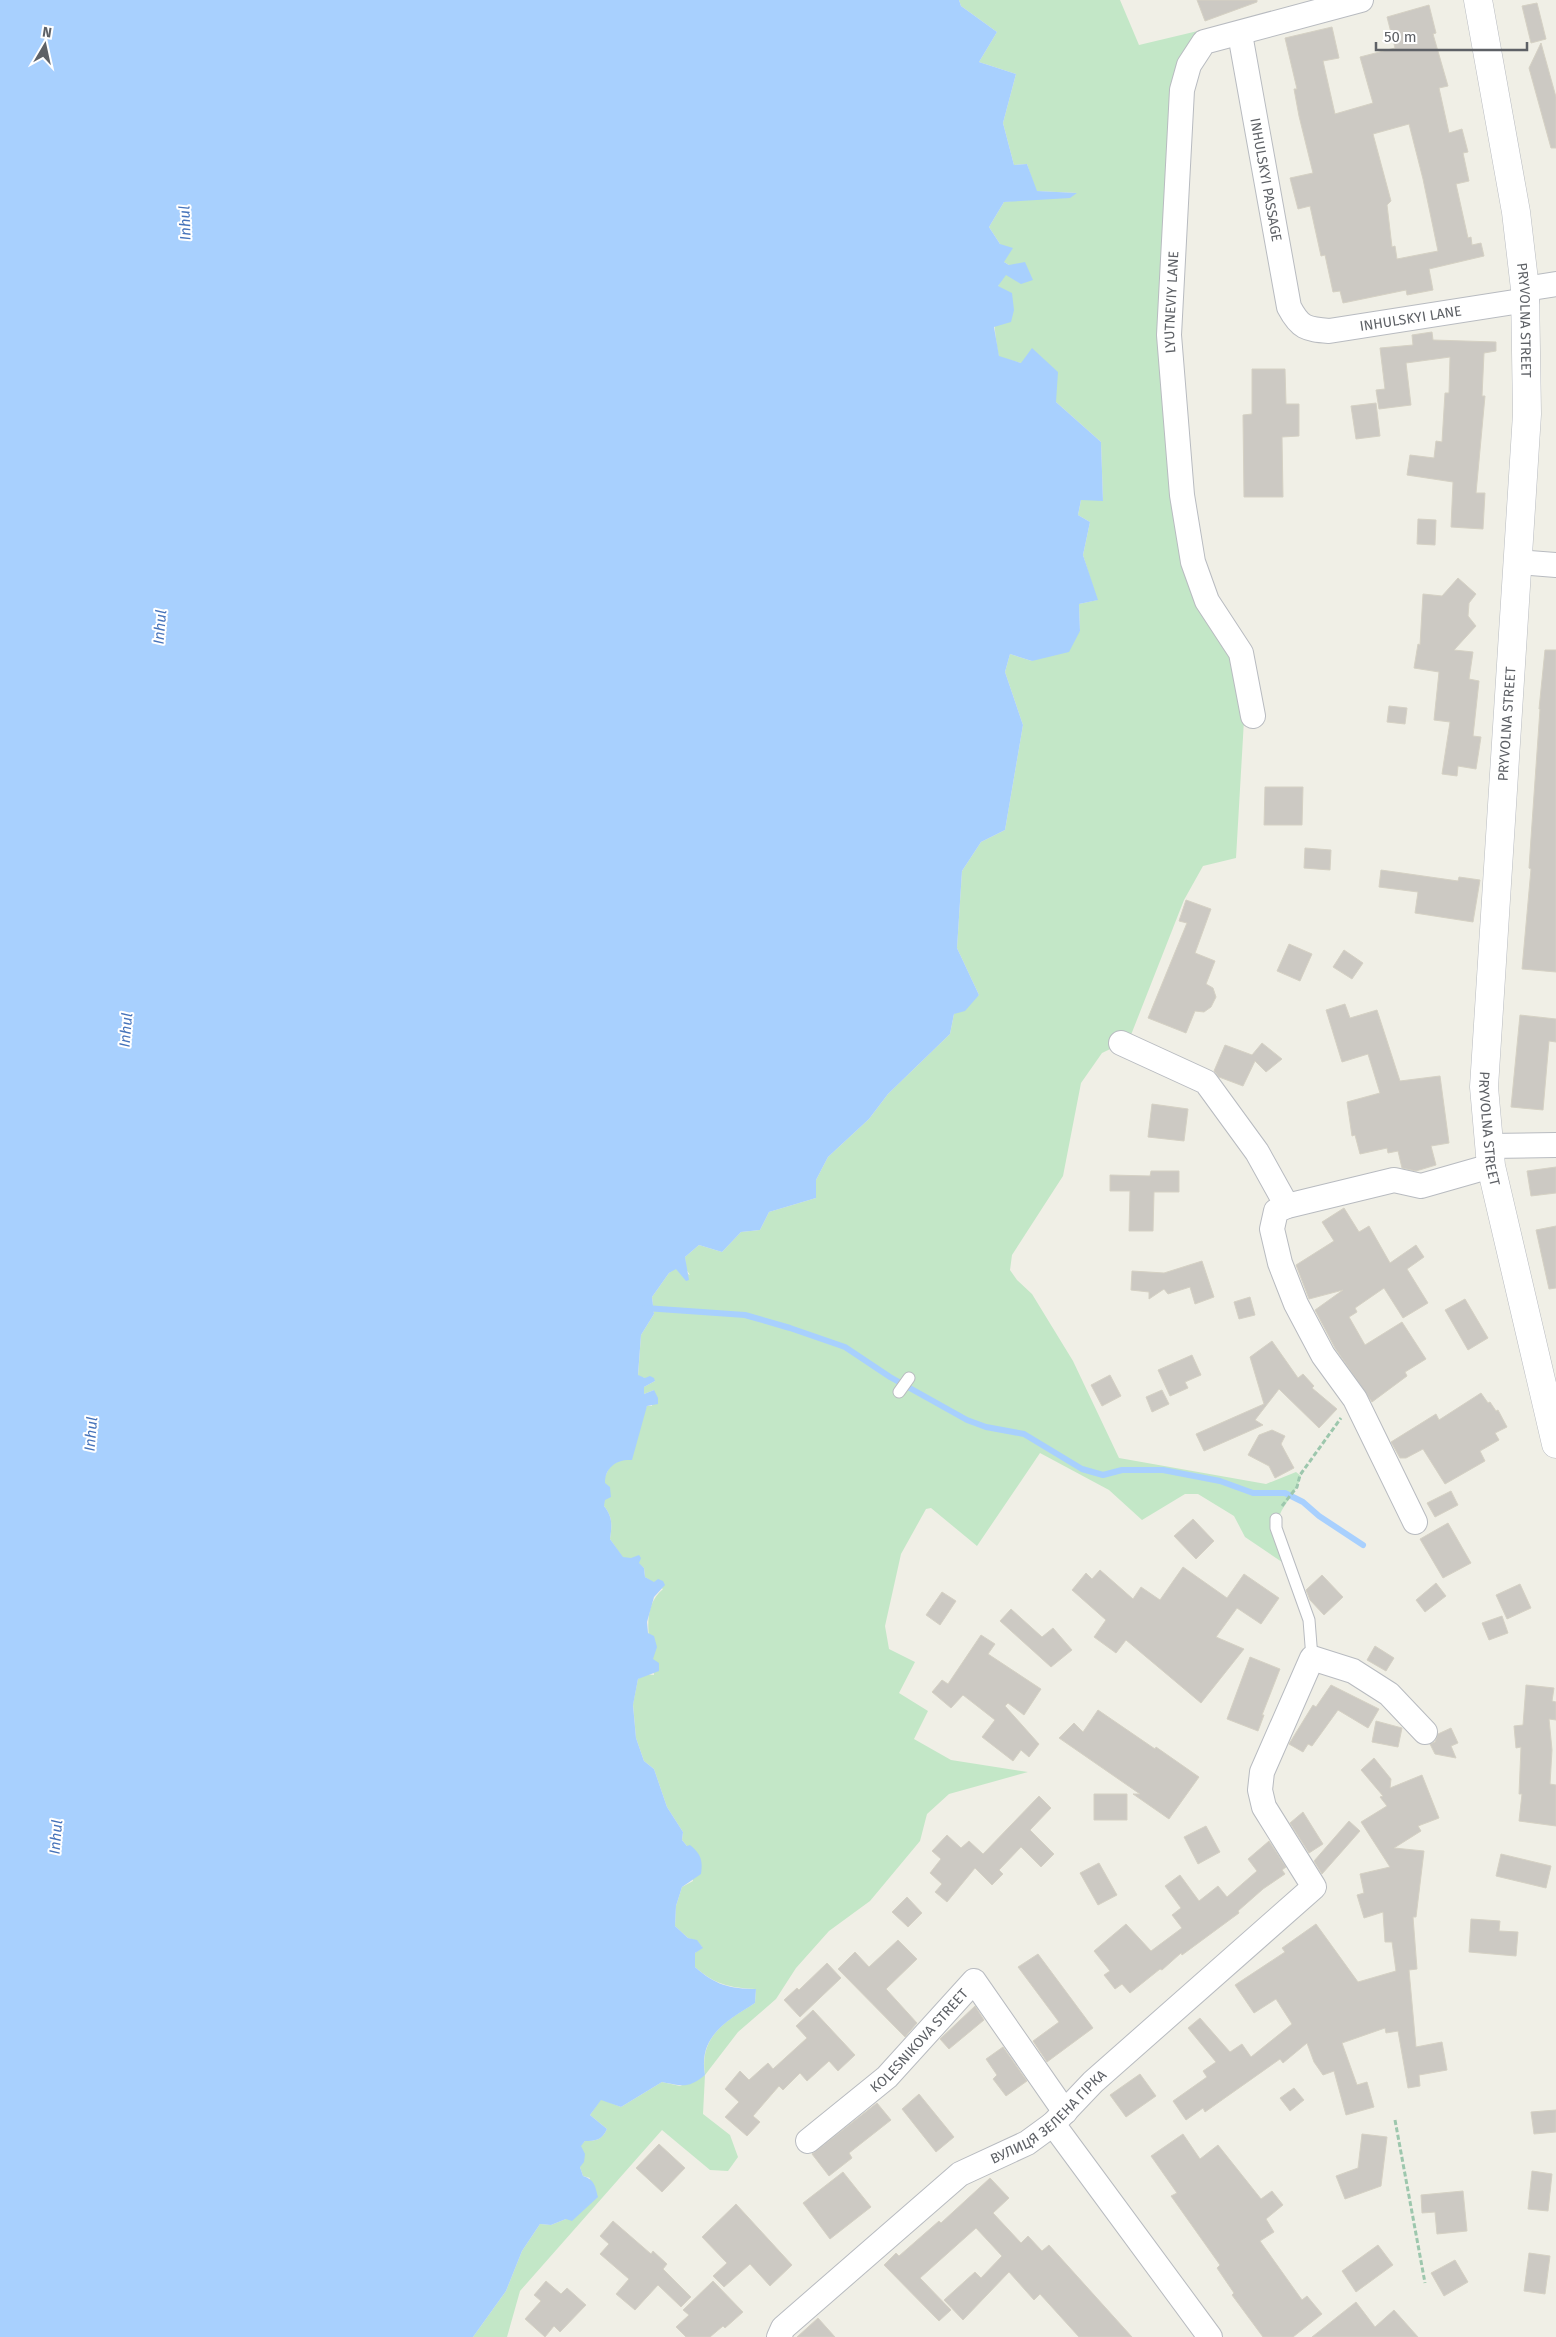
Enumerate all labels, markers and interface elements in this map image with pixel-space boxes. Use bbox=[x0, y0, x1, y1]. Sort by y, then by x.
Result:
north arrow bbox=[20, 20, 70, 70]
scale bar bbox=[1376, 20, 1527, 52]
text: N bbox=[41, 24, 53, 42]
text: 50 m bbox=[1384, 28, 1417, 46]
street label: INHULSKYI PASSAGE bbox=[1247, 116, 1286, 243]
water label: Inhul bbox=[175, 205, 195, 241]
street label: LYUTNEVIY LANE bbox=[1160, 251, 1182, 354]
street label: PRYVOLNA STREET bbox=[1513, 262, 1535, 378]
street label: INHULSKYI LANE bbox=[1358, 302, 1463, 335]
water label: Inhul bbox=[150, 609, 170, 645]
street label: PRYVOLNA STREET bbox=[1495, 665, 1520, 782]
water label: Inhul bbox=[116, 1012, 136, 1048]
street label: PRYVOLNA STREET bbox=[1475, 1071, 1504, 1188]
water label: Inhul bbox=[81, 1416, 101, 1452]
water label: Inhul bbox=[46, 1819, 66, 1855]
street label: KOLESNIKOVA STREET bbox=[866, 1985, 972, 2096]
street label: ВУЛИЦЯ ЗЕЛЕНА ГІРКА bbox=[988, 2066, 1110, 2167]

